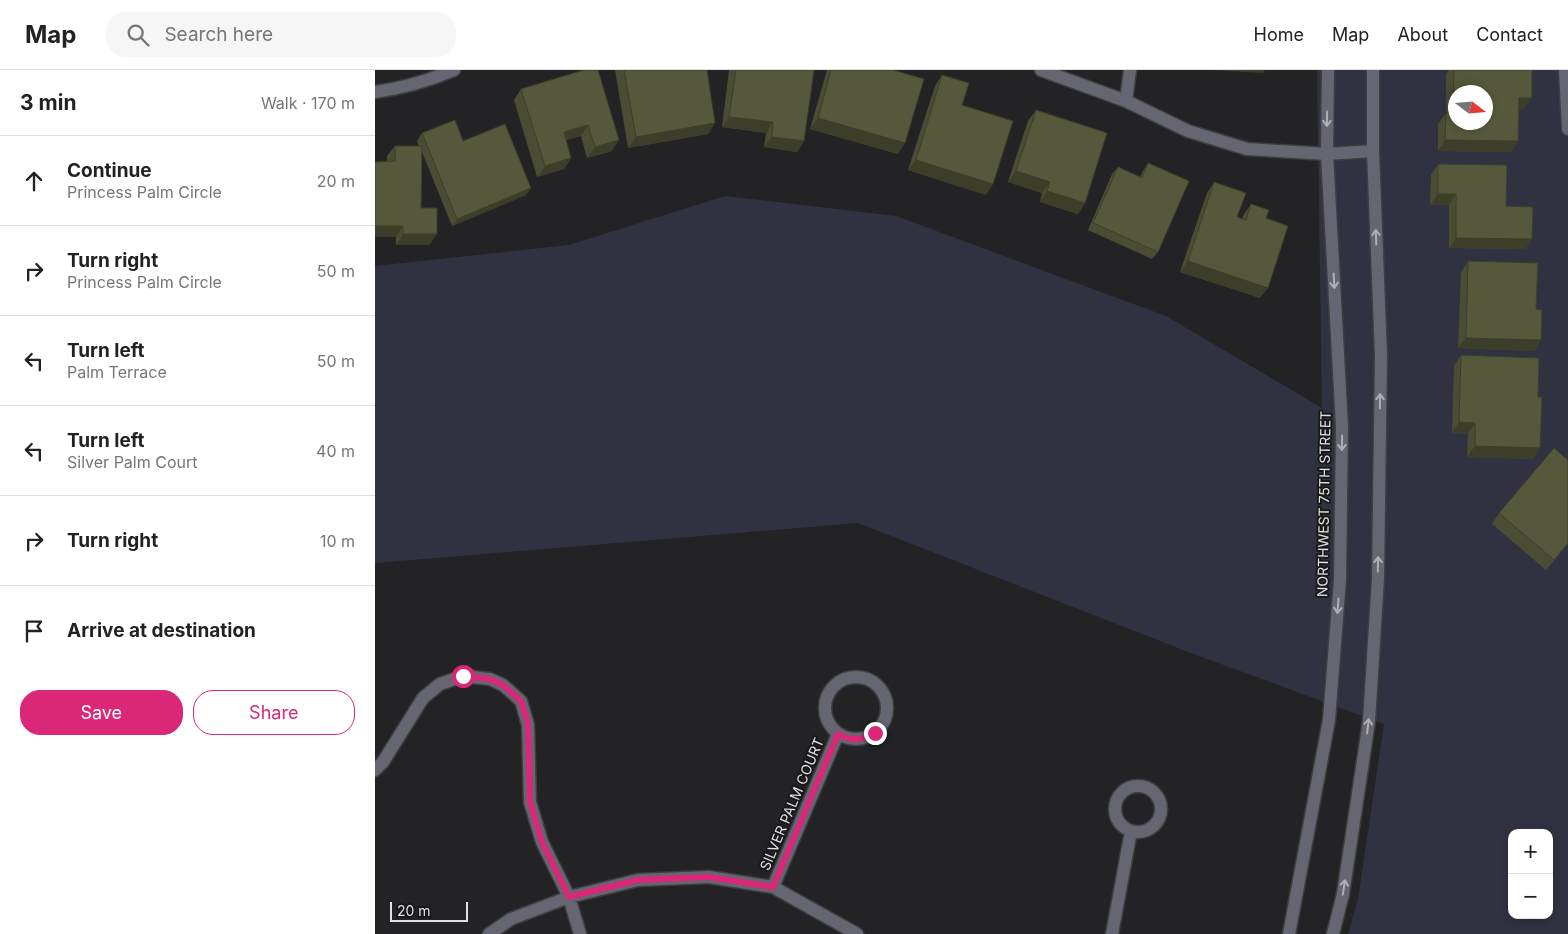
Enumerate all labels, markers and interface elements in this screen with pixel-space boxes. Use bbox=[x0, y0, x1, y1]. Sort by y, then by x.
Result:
search box bbox=[106, 12, 456, 57]
text: Map bbox=[25, 20, 76, 49]
icon: search bbox=[124, 21, 152, 49]
text: Search here bbox=[164, 23, 273, 46]
text: Home bbox=[1254, 24, 1304, 45]
text: Map bbox=[1332, 24, 1369, 45]
text: About bbox=[1397, 24, 1448, 45]
text: Contact bbox=[1476, 24, 1543, 45]
north arrow bbox=[1448, 85, 1493, 130]
text: 3 min bbox=[20, 90, 76, 115]
text: Walk · 170 m bbox=[261, 93, 355, 113]
one-way arrow bbox=[1322, 110, 1332, 126]
text: Continue bbox=[67, 159, 152, 182]
icon: ahead bbox=[20, 167, 48, 195]
text: 20 m bbox=[317, 171, 355, 191]
text: Princess Palm Circle bbox=[67, 182, 222, 202]
one-way arrow bbox=[1371, 229, 1381, 245]
text: Turn right bbox=[67, 249, 158, 272]
icon: right bbox=[20, 257, 48, 285]
text: 50 m bbox=[317, 261, 355, 281]
text: Princess Palm Circle bbox=[67, 272, 222, 292]
one-way arrow bbox=[1329, 272, 1339, 289]
text: Turn left bbox=[67, 339, 145, 362]
icon: left bbox=[20, 347, 48, 375]
text: 50 m bbox=[317, 351, 355, 371]
text: Palm Terrace bbox=[67, 362, 167, 382]
one-way arrow bbox=[1375, 394, 1385, 410]
street label: NORTHWEST 75TH STREET bbox=[1313, 411, 1334, 597]
text: Turn left bbox=[67, 429, 145, 452]
one-way arrow bbox=[1337, 435, 1347, 451]
icon: left bbox=[20, 437, 48, 465]
text: 40 m bbox=[316, 441, 355, 461]
text: Silver Palm Court bbox=[67, 452, 197, 472]
icon: right bbox=[20, 527, 48, 555]
text: Turn right bbox=[67, 529, 158, 552]
text: 10 m bbox=[320, 531, 355, 551]
one-way arrow bbox=[1373, 556, 1383, 572]
one-way arrow bbox=[1333, 597, 1342, 613]
icon: arrive bbox=[20, 617, 48, 645]
text: Arrive at destination bbox=[67, 619, 256, 642]
route start bbox=[452, 665, 475, 688]
button: Save bbox=[20, 690, 183, 735]
button: Share bbox=[193, 690, 355, 735]
one-way arrow bbox=[1364, 718, 1374, 734]
route end bbox=[864, 722, 887, 745]
street label: SILVER PALM COURT bbox=[756, 735, 827, 873]
map controls bbox=[1508, 829, 1553, 919]
button: + bbox=[1508, 829, 1553, 874]
button: − bbox=[1508, 874, 1553, 919]
one-way arrow bbox=[1339, 879, 1349, 895]
scale bar bbox=[390, 899, 467, 922]
text: 20 m bbox=[397, 902, 431, 919]

